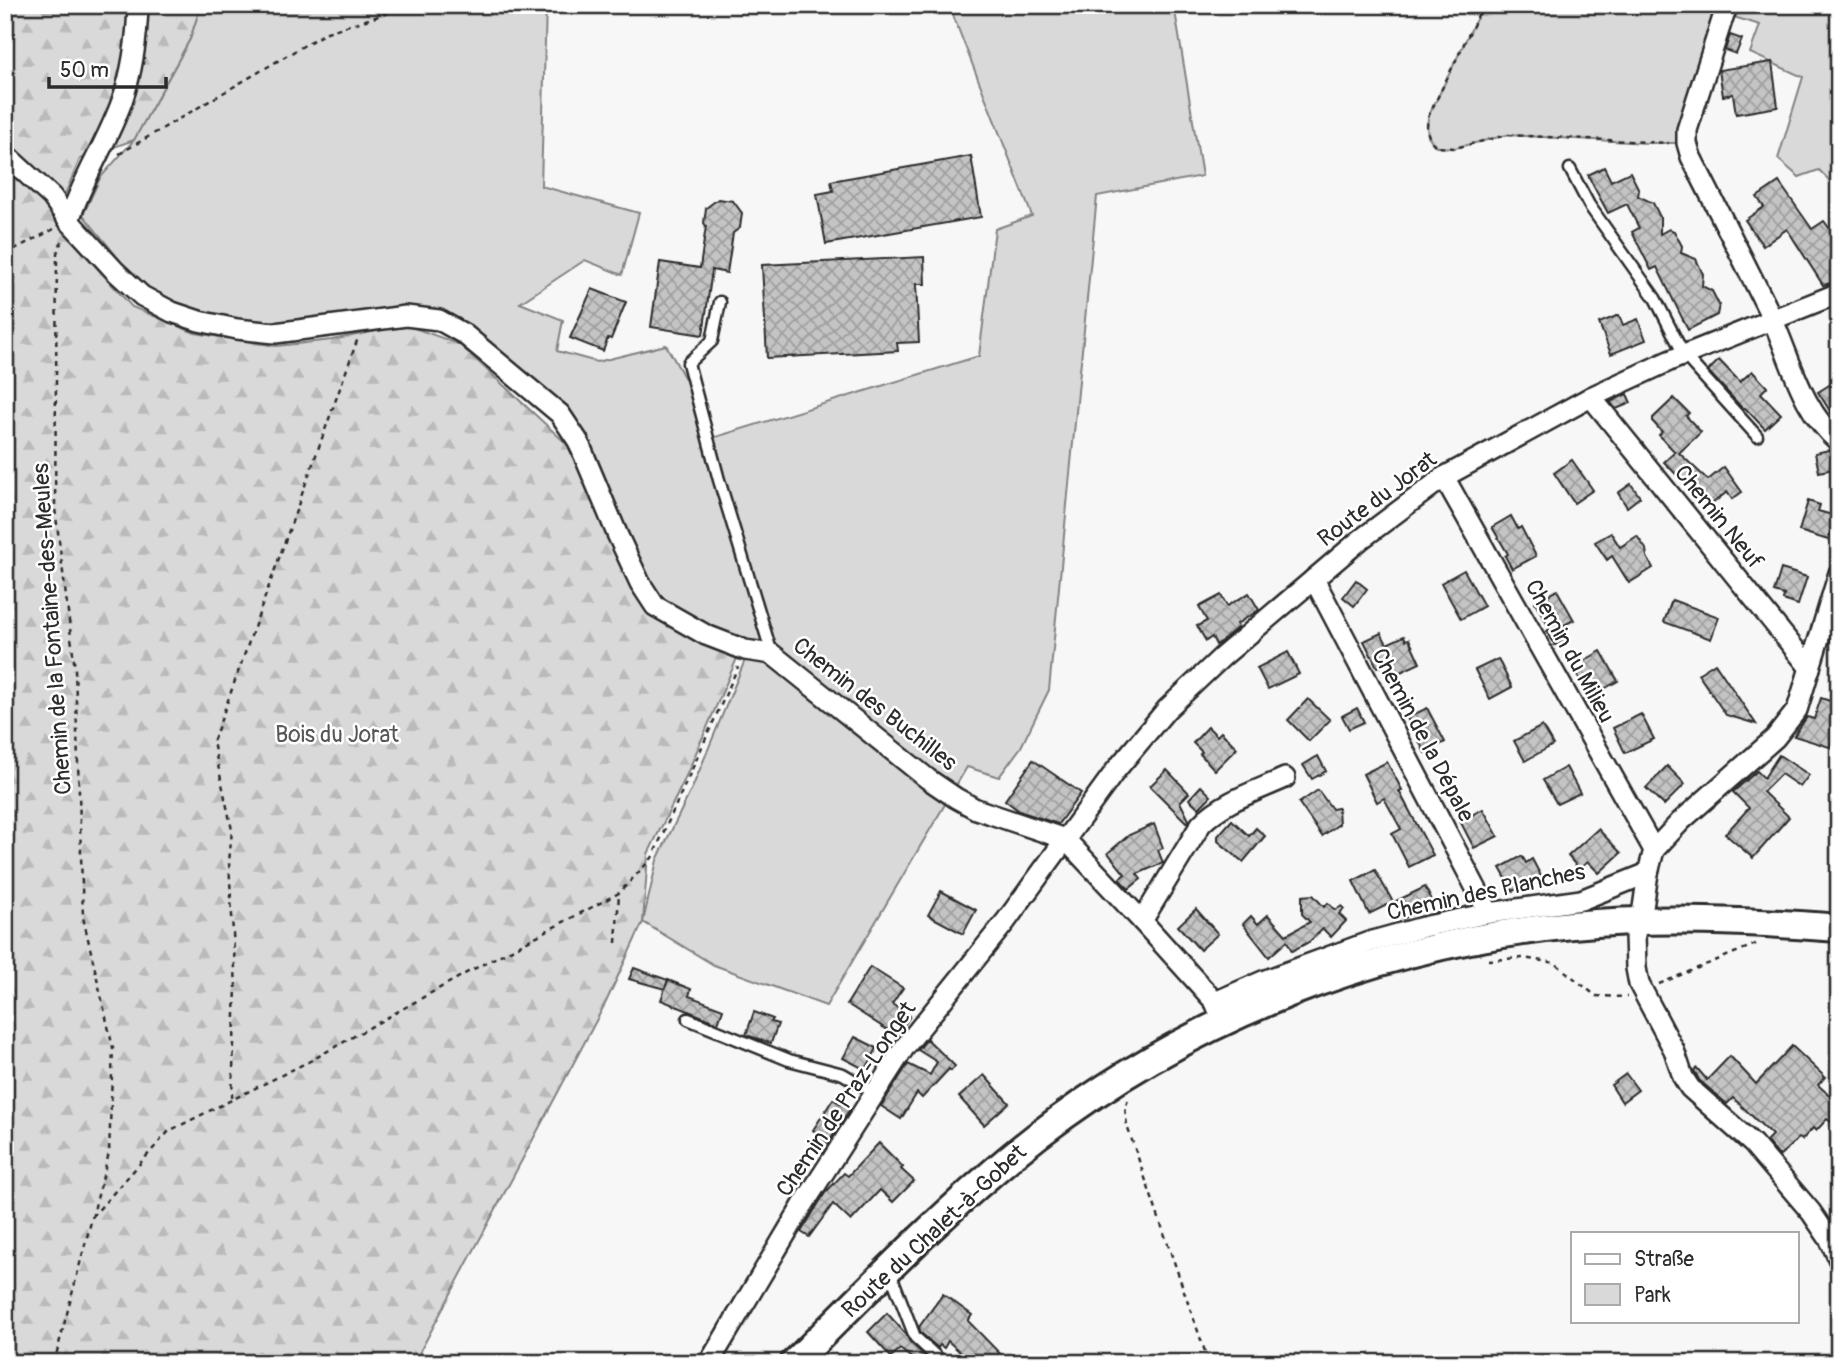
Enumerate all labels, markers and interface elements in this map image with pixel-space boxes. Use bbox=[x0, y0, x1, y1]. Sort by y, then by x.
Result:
scale bar bbox=[49, 46, 166, 90]
text: 50 m bbox=[60, 57, 109, 84]
street label: Route du Jorat bbox=[1312, 444, 1443, 553]
street label: Chemin Neuf bbox=[1668, 459, 1770, 575]
street label: Chemin de la Fontaine-des-Meules bbox=[26, 462, 78, 796]
street label: Chemin du Milieu bbox=[1519, 574, 1621, 728]
street label: Chemin des Buchilles bbox=[787, 631, 963, 777]
street label: Chemin de la Dépale bbox=[1365, 643, 1481, 827]
park label: Bois du Jorat bbox=[275, 720, 399, 749]
street label: Chemin des Planches bbox=[1384, 857, 1588, 927]
street label: Chemin de Praz-Longet bbox=[770, 995, 923, 1202]
street label: Route du Chalet-à-Gobet bbox=[836, 1137, 1033, 1324]
legend bbox=[1571, 1232, 1798, 1322]
text: Straße bbox=[1634, 1246, 1694, 1273]
text: Park bbox=[1634, 1282, 1671, 1309]

